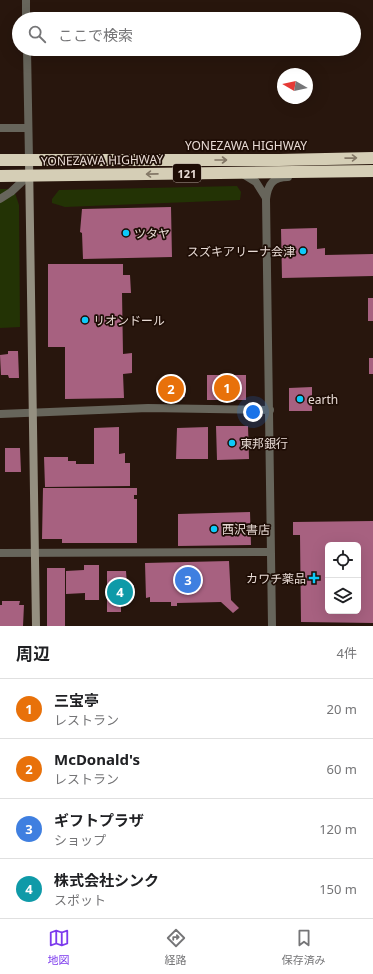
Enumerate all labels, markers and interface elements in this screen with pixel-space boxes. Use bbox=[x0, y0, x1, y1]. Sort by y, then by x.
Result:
search box bbox=[12, 12, 361, 56]
icon: search bbox=[26, 23, 48, 45]
text: ここで検索 bbox=[58, 25, 133, 45]
north arrow bbox=[277, 68, 313, 104]
street label: YONEZAWA HIGHWAY bbox=[185, 137, 307, 154]
street label: YONEZAWA HIGHWAY bbox=[41, 150, 163, 170]
one-way arrow bbox=[344, 155, 357, 162]
one-way arrow bbox=[214, 156, 227, 163]
road number: 121 bbox=[173, 164, 201, 182]
one-way arrow bbox=[146, 170, 159, 177]
place label: ツタヤ bbox=[134, 225, 170, 242]
marker: ツタヤ bbox=[121, 228, 131, 238]
place label: スズキアリーナ会津 bbox=[187, 243, 295, 260]
marker: スズキアリーナ会津 bbox=[298, 246, 308, 256]
place label: リオンドール bbox=[93, 312, 165, 329]
marker: リオンドール bbox=[80, 315, 90, 325]
pin: 1 bbox=[214, 373, 240, 403]
pin: 2 bbox=[158, 374, 184, 404]
place label: earth bbox=[308, 391, 338, 408]
marker: earth bbox=[295, 394, 305, 404]
your location bbox=[243, 402, 263, 422]
place label: 東邦銀行 bbox=[240, 435, 288, 452]
marker: 東邦銀行 bbox=[227, 438, 237, 448]
place label: 西沢書店 bbox=[222, 521, 270, 538]
marker: 西沢書店 bbox=[209, 524, 219, 534]
map controls bbox=[325, 542, 361, 614]
button: locate bbox=[325, 542, 361, 578]
pin: 3 bbox=[175, 565, 201, 595]
place label: カワチ薬品 bbox=[246, 570, 306, 587]
marker: カワチ薬品 bbox=[309, 573, 319, 583]
pin: 4 bbox=[107, 577, 133, 607]
button: layers bbox=[325, 578, 361, 614]
text: 周辺 bbox=[16, 642, 50, 665]
text: 4件 bbox=[337, 644, 357, 662]
text: 三宝亭 bbox=[54, 690, 99, 710]
text: 1 bbox=[25, 700, 33, 718]
text: 20 m bbox=[327, 700, 357, 718]
text: レストラン bbox=[54, 711, 119, 729]
text: McDonald's bbox=[54, 749, 140, 769]
text: 2 bbox=[25, 760, 33, 778]
text: 60 m bbox=[327, 760, 357, 778]
text: レストラン bbox=[54, 770, 119, 788]
text: ギフトプラザ bbox=[54, 810, 144, 830]
text: 3 bbox=[25, 820, 33, 838]
text: 120 m bbox=[319, 820, 357, 838]
text: ショップ bbox=[54, 831, 106, 849]
text: 株式会社シンク bbox=[54, 870, 159, 890]
text: 4 bbox=[25, 880, 33, 898]
text: 150 m bbox=[319, 880, 357, 898]
text: スポット bbox=[54, 891, 106, 909]
tab: 地図 bbox=[48, 927, 70, 967]
tab: 経路 bbox=[165, 927, 187, 967]
tab: 保存済み bbox=[282, 927, 326, 967]

